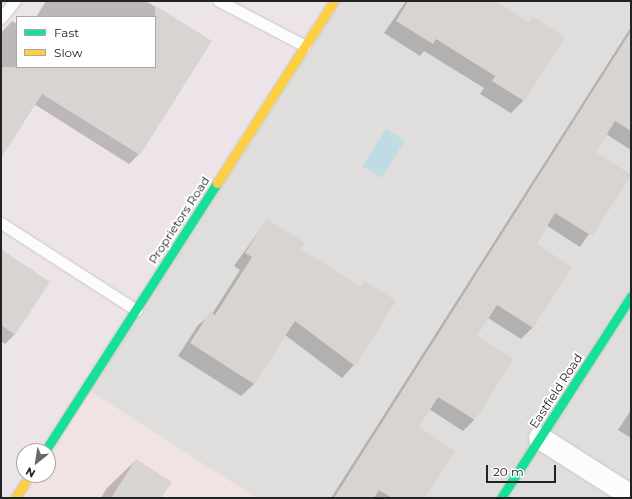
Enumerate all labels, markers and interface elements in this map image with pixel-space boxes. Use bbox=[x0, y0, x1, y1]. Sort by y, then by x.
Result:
legend bbox=[16, 16, 156, 68]
text: Fast bbox=[54, 25, 79, 40]
text: Slow bbox=[54, 45, 83, 60]
street label: Proprietors Road bbox=[145, 174, 213, 266]
street label: Eastfield Road bbox=[527, 351, 585, 431]
north arrow bbox=[16, 443, 56, 483]
scale bar bbox=[488, 457, 558, 483]
text: N bbox=[23, 464, 38, 481]
text: 20 m bbox=[493, 464, 524, 479]

